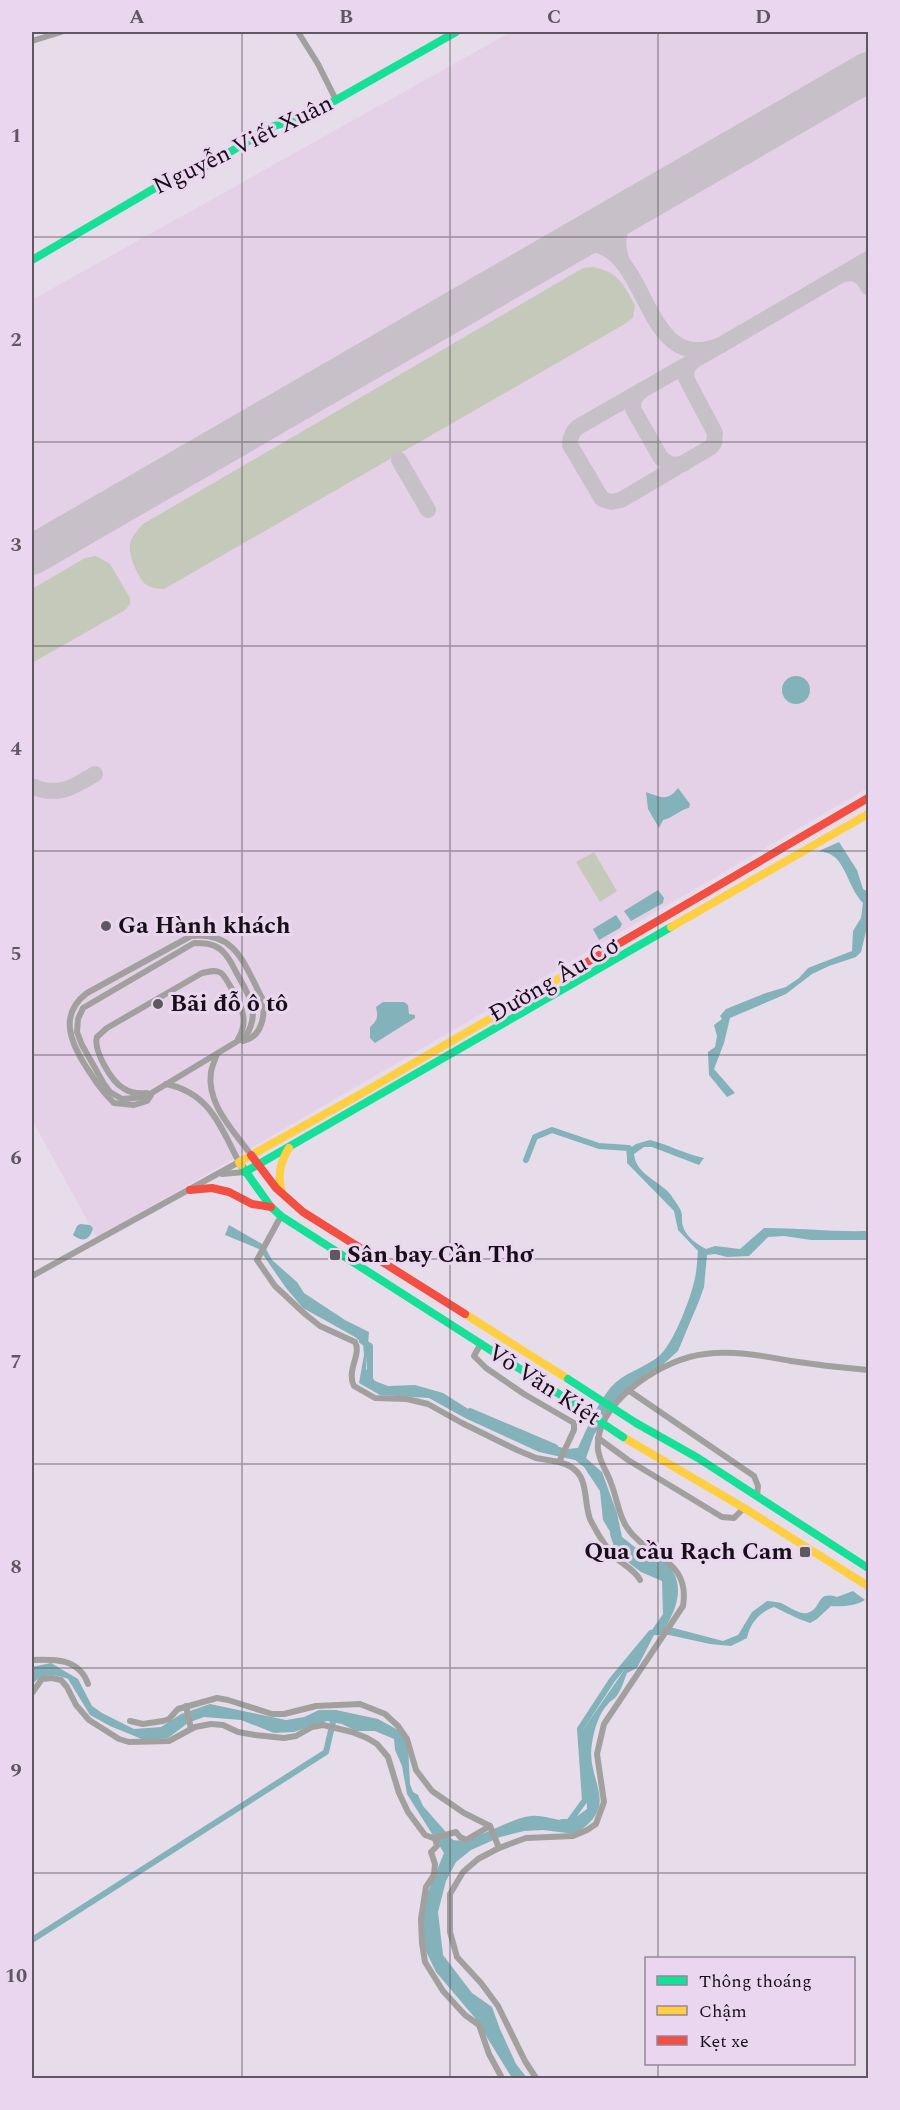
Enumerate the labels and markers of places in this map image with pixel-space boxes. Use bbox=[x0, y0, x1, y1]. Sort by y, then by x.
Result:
place label: Ga Hành khách bbox=[118, 908, 291, 944]
marker: Ga Hành khách bbox=[99, 919, 113, 933]
place label: Bãi đỗ ô tô bbox=[170, 986, 288, 1022]
marker: Bãi đỗ ô tô bbox=[151, 997, 165, 1011]
place label: Sân bay Cần Thơ bbox=[347, 1237, 534, 1273]
marker: Sân bay Cần Thơ bbox=[328, 1248, 342, 1262]
place label: Qua cầu Rạch Cam bbox=[584, 1534, 793, 1570]
marker: Qua cầu Rạch Cam bbox=[798, 1545, 812, 1559]

